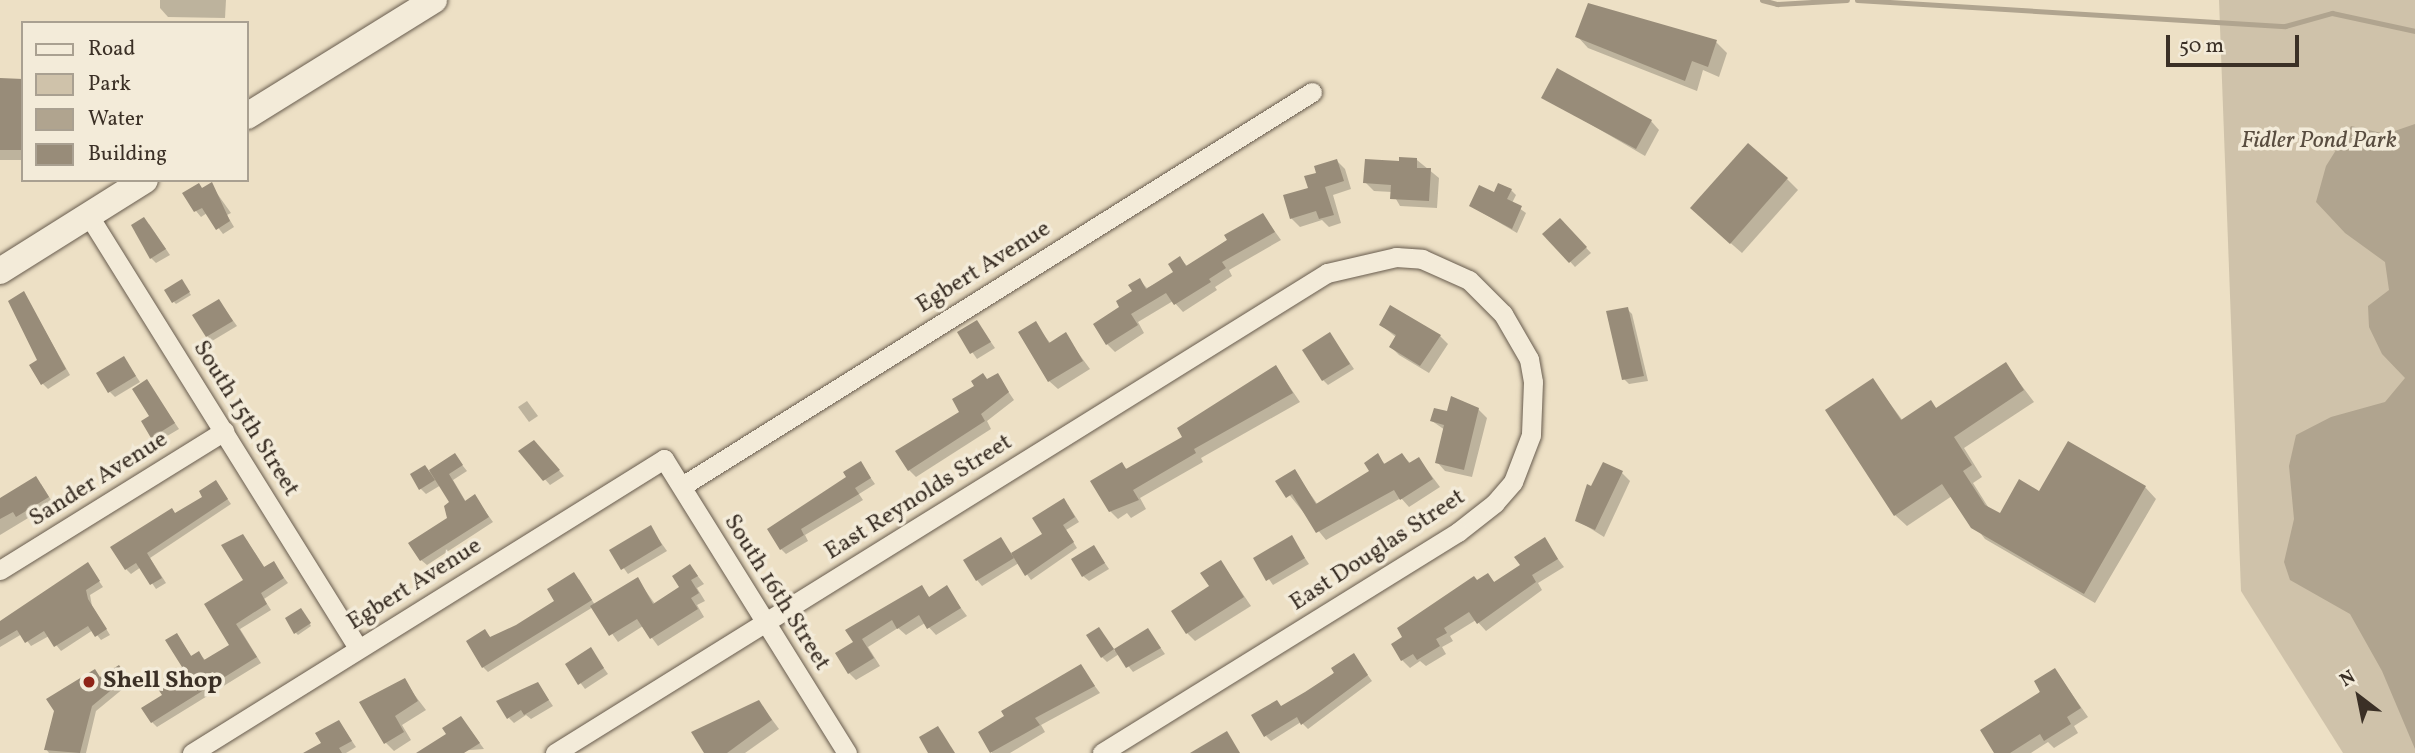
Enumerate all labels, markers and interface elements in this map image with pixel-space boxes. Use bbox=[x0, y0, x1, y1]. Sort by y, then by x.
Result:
legend bbox=[21, 21, 248, 182]
scale bar bbox=[2170, 21, 2303, 65]
text: 50 m bbox=[2179, 32, 2224, 61]
text: Road bbox=[88, 35, 135, 64]
text: Park bbox=[88, 70, 131, 99]
text: Water bbox=[88, 105, 144, 134]
park label: Fidler Pond Park bbox=[2241, 128, 2397, 156]
text: Building bbox=[88, 140, 167, 169]
street label: Egbert Avenue bbox=[912, 215, 1056, 321]
street label: South 15th Street bbox=[186, 336, 304, 502]
street label: Sander Avenue bbox=[24, 426, 174, 534]
street label: East Reynolds Street bbox=[820, 429, 1018, 567]
street label: East Douglas Street bbox=[1285, 484, 1471, 618]
street label: South 16th Street bbox=[716, 509, 836, 677]
street label: Egbert Avenue bbox=[343, 532, 487, 638]
north arrow bbox=[2324, 662, 2394, 732]
text: N bbox=[2335, 665, 2361, 694]
place label: Shell Shop bbox=[103, 668, 222, 696]
marker: Shell Shop bbox=[81, 674, 97, 690]

